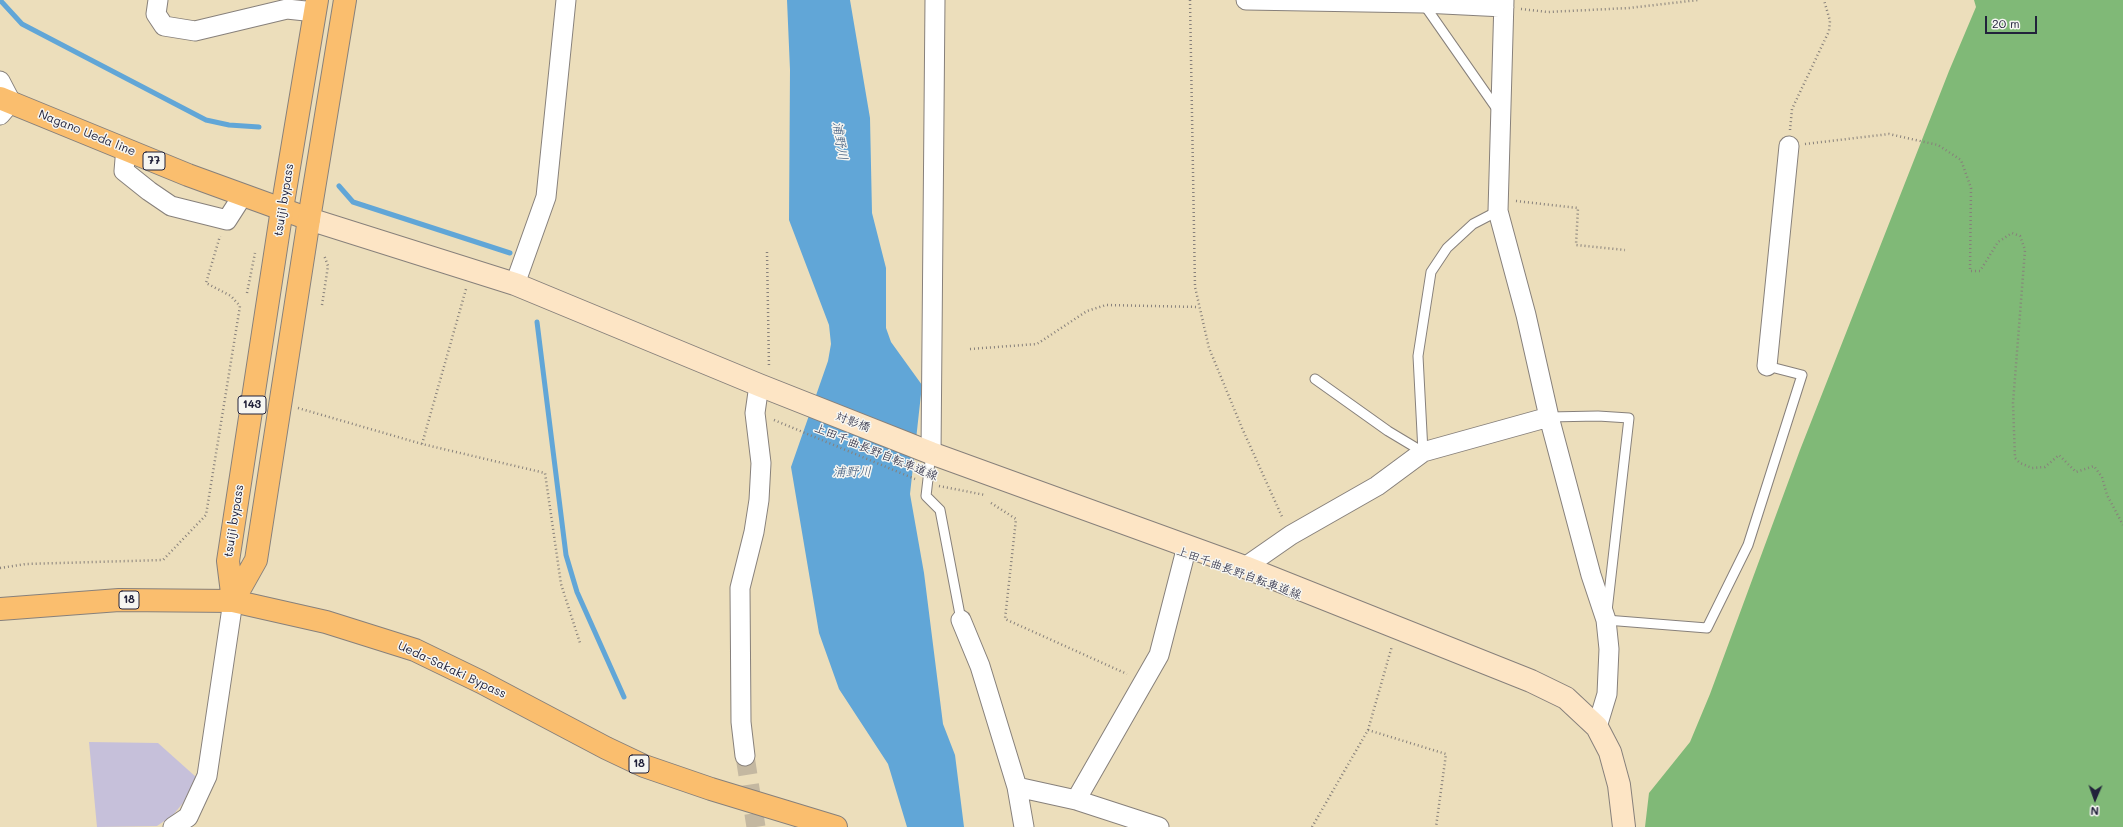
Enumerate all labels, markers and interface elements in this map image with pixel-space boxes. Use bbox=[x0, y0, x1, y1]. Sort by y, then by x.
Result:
scale bar bbox=[1987, 8, 2039, 34]
text: 20 m bbox=[1992, 15, 2020, 31]
street label: Nagano Ueda line bbox=[36, 107, 138, 159]
water label: 浦野川 bbox=[829, 121, 851, 161]
road number: 77 bbox=[143, 152, 165, 170]
street label: tsuiji bypass bbox=[271, 163, 297, 237]
road number: 143 bbox=[238, 396, 266, 414]
street label: 対影橋 bbox=[834, 409, 872, 435]
street label: 上田千曲長野自転車道線 bbox=[812, 421, 940, 483]
water label: 浦野川 bbox=[833, 464, 871, 480]
street label: tsuiji bypass bbox=[221, 484, 247, 558]
street label: 上田千曲長野自転車道線 bbox=[1175, 544, 1303, 602]
road number: 18 bbox=[119, 591, 139, 609]
street label: Ueda-Sakaki Bypass bbox=[396, 639, 508, 701]
road number: 18 bbox=[629, 755, 649, 773]
north arrow bbox=[2075, 779, 2115, 819]
text: N bbox=[2090, 804, 2099, 819]

